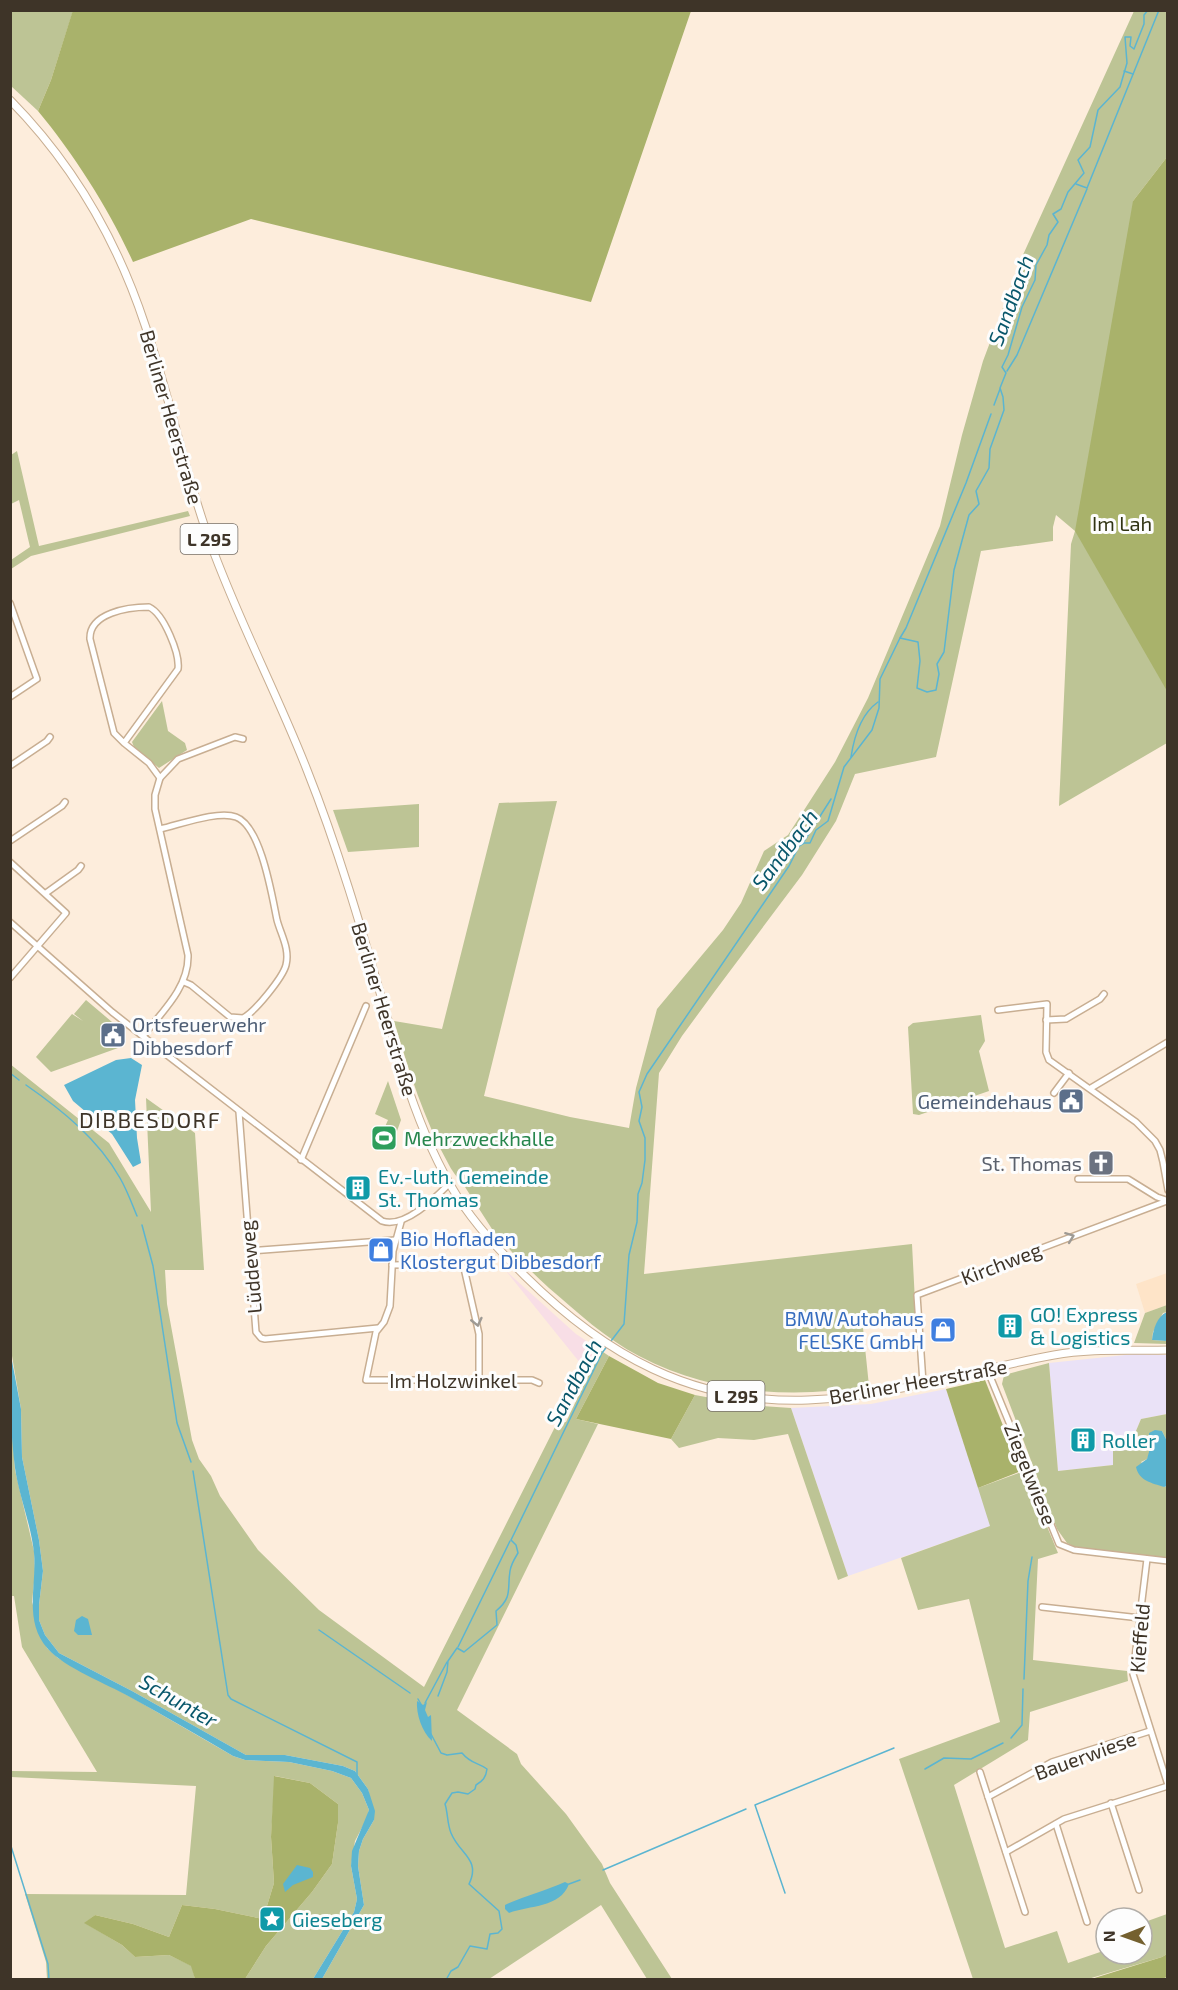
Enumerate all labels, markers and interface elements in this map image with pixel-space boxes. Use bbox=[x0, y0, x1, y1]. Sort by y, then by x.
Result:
water label: Sandbach bbox=[982, 251, 1038, 349]
street label: Berliner Heerstraße bbox=[136, 327, 208, 507]
park label: Im Lah bbox=[1092, 511, 1152, 535]
road number: L 295 bbox=[180, 524, 238, 554]
water label: Sandbach bbox=[746, 804, 822, 894]
street label: Berliner Heerstraße bbox=[347, 919, 423, 1099]
place label: Ortsfeuerwehr Dibbesdorf bbox=[132, 1012, 266, 1059]
public building icon: Ortsfeuerwehr Dibbesdorf bbox=[98, 1020, 128, 1050]
public building icon: Gemeindehaus bbox=[1056, 1086, 1086, 1116]
place label: Gemeindehaus bbox=[918, 1089, 1052, 1113]
district label: DIBBESDORF bbox=[79, 1106, 221, 1132]
sports icon: Mehrzweckhalle bbox=[369, 1123, 399, 1153]
place label: Mehrzweckhalle bbox=[404, 1126, 554, 1150]
church icon: St. Thomas bbox=[1086, 1148, 1116, 1178]
place label: St. Thomas bbox=[981, 1151, 1082, 1175]
place label: Ev.-luth. Gemeinde St. Thomas bbox=[378, 1164, 549, 1211]
building icon: Ev.-luth. Gemeinde St. Thomas bbox=[343, 1173, 373, 1203]
street label: Lüddeweg bbox=[234, 1219, 266, 1315]
place label: Bio Hofladen Klostergut Dibbesdorf bbox=[400, 1226, 601, 1273]
one-way arrow bbox=[1064, 1232, 1075, 1244]
shop icon: Bio Hofladen Klostergut Dibbesdorf bbox=[366, 1235, 396, 1265]
street label: Kirchweg bbox=[957, 1237, 1045, 1289]
place label: GO! Express & Logistics bbox=[1030, 1302, 1138, 1349]
place label: BMW Autohaus FELSKE GmbH bbox=[784, 1306, 924, 1353]
building icon: GO! Express & Logistics bbox=[995, 1311, 1025, 1341]
shop icon: BMW Autohaus FELSKE GmbH bbox=[928, 1315, 958, 1345]
one-way arrow bbox=[469, 1317, 482, 1327]
water label: Sandbach bbox=[540, 1334, 606, 1430]
street label: Berliner Heerstraße bbox=[827, 1354, 1009, 1408]
street label: Im Holzwinkel bbox=[389, 1368, 517, 1392]
road number: L 295 bbox=[708, 1381, 764, 1411]
street label: Ziegelwiese bbox=[1000, 1420, 1062, 1528]
building icon: Roller bbox=[1068, 1425, 1098, 1455]
place label: Roller bbox=[1102, 1428, 1156, 1452]
street label: Kieffeld bbox=[1124, 1602, 1154, 1674]
water label: Schunter bbox=[136, 1668, 223, 1733]
street label: Bauerwiese bbox=[1031, 1725, 1139, 1785]
place icon: Gieseberg bbox=[257, 1904, 287, 1934]
north arrow bbox=[1094, 1906, 1154, 1966]
place label: Gieseberg bbox=[292, 1907, 382, 1931]
text: N bbox=[1099, 1930, 1118, 1942]

